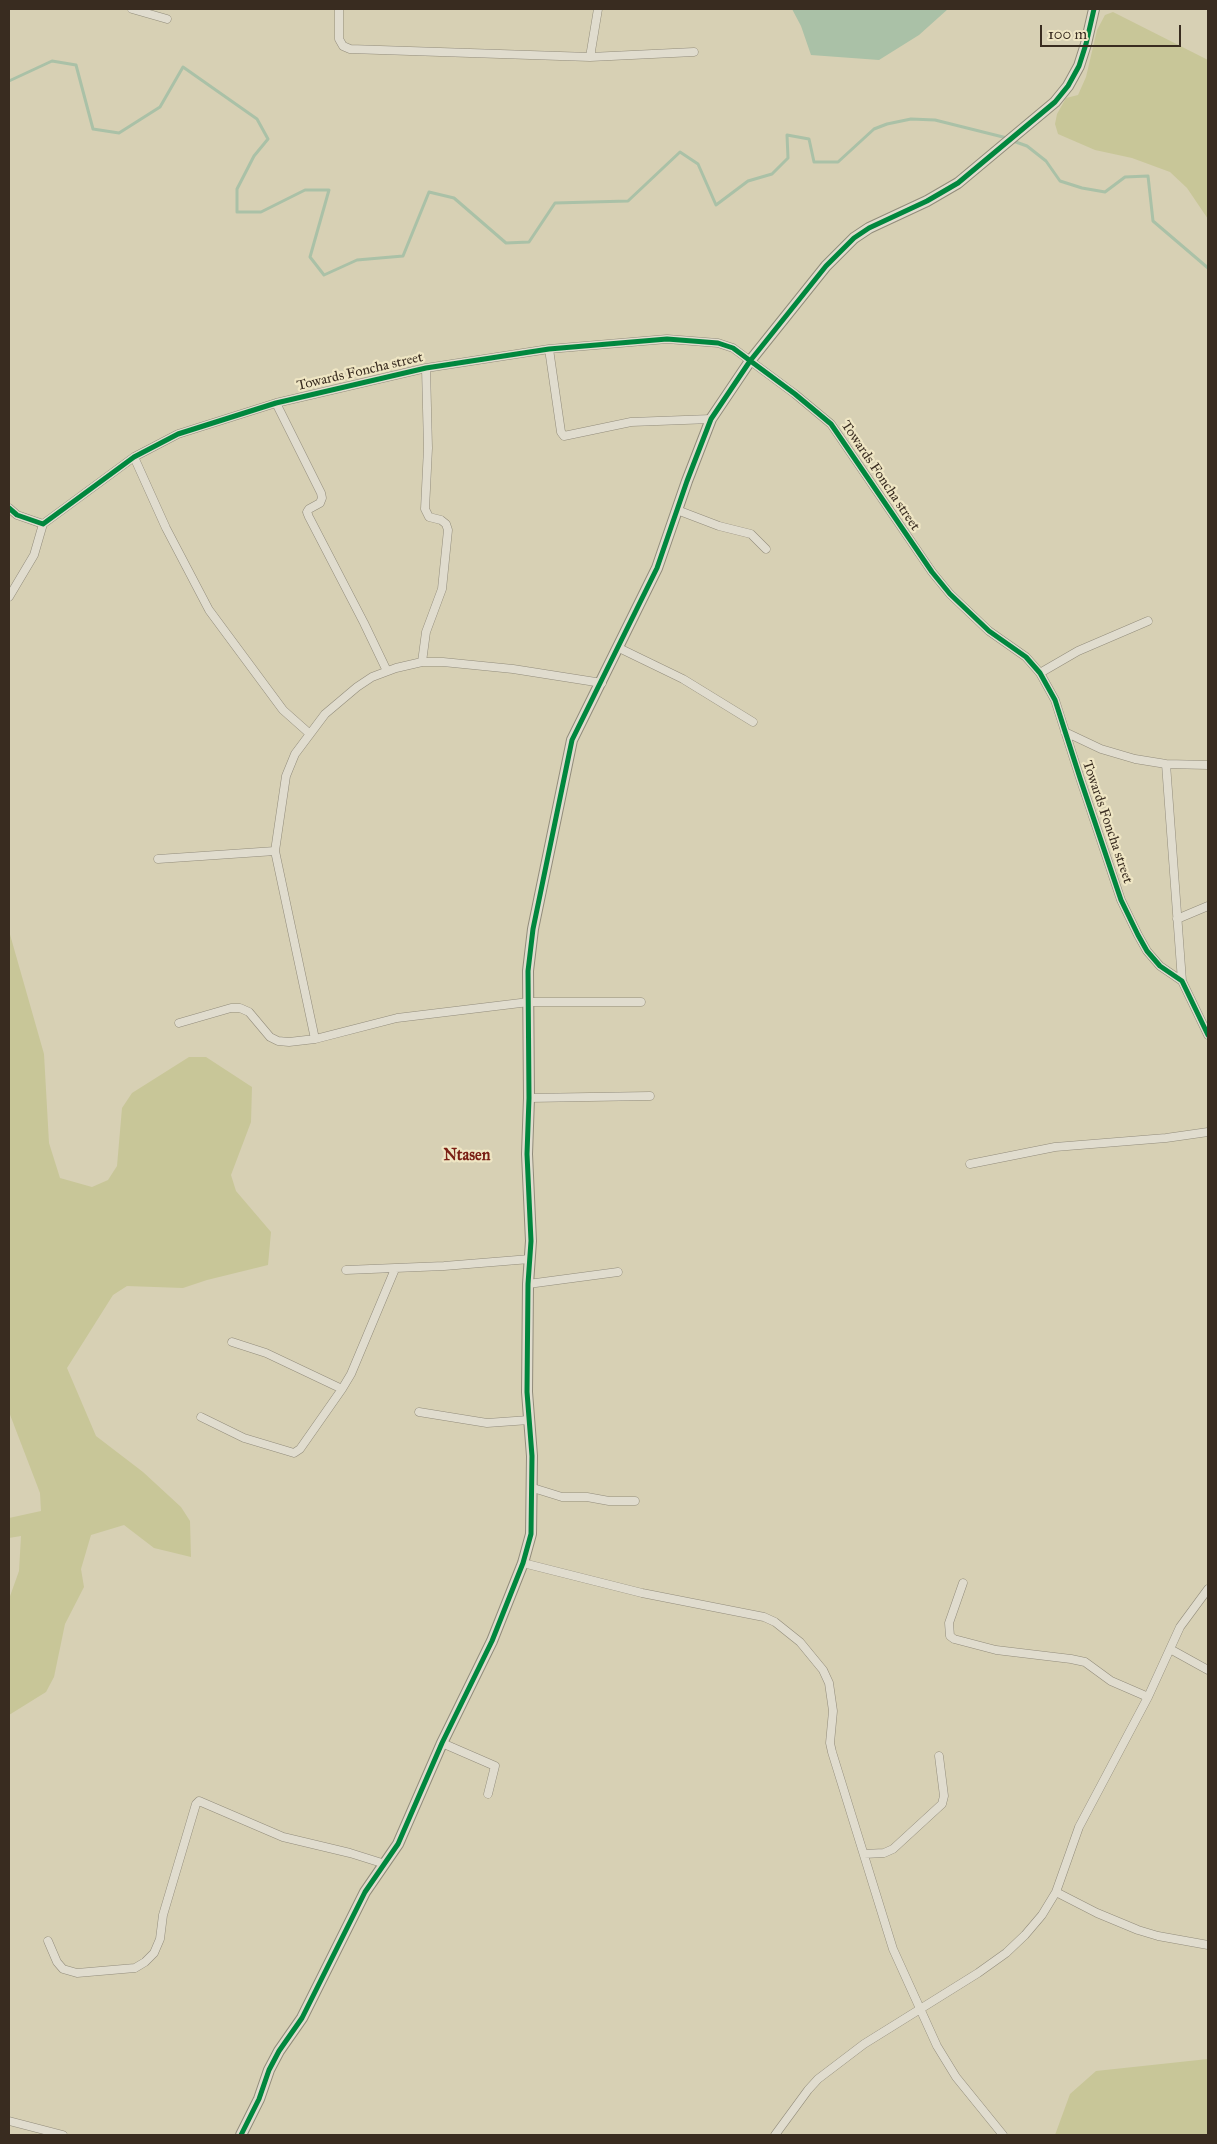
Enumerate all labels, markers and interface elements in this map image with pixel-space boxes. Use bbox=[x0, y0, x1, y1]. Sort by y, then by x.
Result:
scale bar bbox=[1042, 15, 1183, 47]
text: 100 m bbox=[1048, 25, 1087, 43]
street label: Towards Foncha street bbox=[295, 349, 425, 395]
street label: Towards Foncha street bbox=[837, 418, 923, 534]
street label: Towards Foncha street bbox=[1078, 758, 1136, 886]
district label: Ntasen bbox=[444, 1146, 490, 1166]

